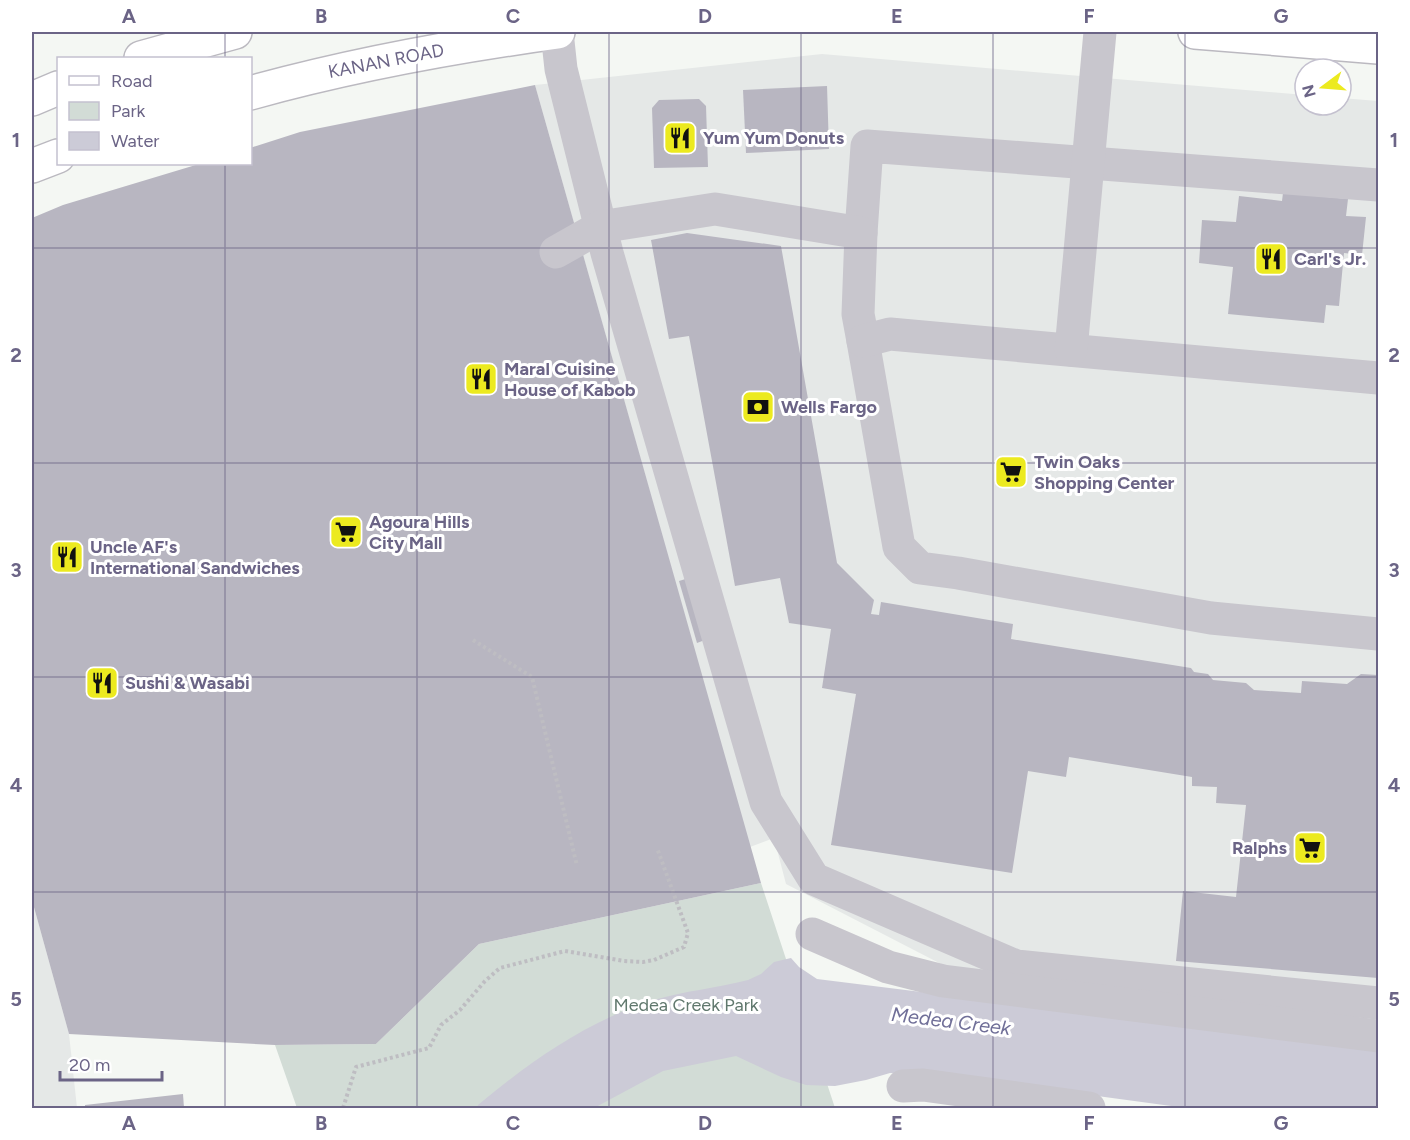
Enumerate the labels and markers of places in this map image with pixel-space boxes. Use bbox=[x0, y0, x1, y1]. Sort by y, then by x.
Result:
restaurant icon: Yum Yum Donuts bbox=[662, 120, 698, 156]
place label: Yum Yum Donuts bbox=[703, 127, 845, 149]
restaurant icon: Carl's Jr. bbox=[1253, 241, 1289, 277]
place label: Carl's Jr. bbox=[1294, 248, 1366, 270]
place label: Maral Cuisine House of Kabob bbox=[504, 358, 636, 401]
restaurant icon: Maral Cuisine House of Kabob bbox=[463, 361, 499, 397]
bank icon: Wells Fargo bbox=[740, 389, 776, 425]
place label: Wells Fargo bbox=[781, 396, 877, 418]
place label: Twin Oaks Shopping Center bbox=[1034, 451, 1175, 494]
supermarket icon: Twin Oaks Shopping Center bbox=[993, 454, 1029, 490]
place label: Agoura Hills City Mall bbox=[369, 511, 470, 554]
supermarket icon: Agoura Hills City Mall bbox=[328, 514, 364, 550]
place label: Uncle AF's International Sandwiches bbox=[90, 536, 300, 579]
restaurant icon: Uncle AF's International Sandwiches bbox=[49, 539, 85, 575]
restaurant icon: Sushi & Wasabi bbox=[84, 665, 120, 701]
place label: Sushi & Wasabi bbox=[125, 672, 250, 694]
supermarket icon: Ralphs bbox=[1292, 830, 1328, 866]
place label: Ralphs bbox=[1232, 837, 1288, 859]

